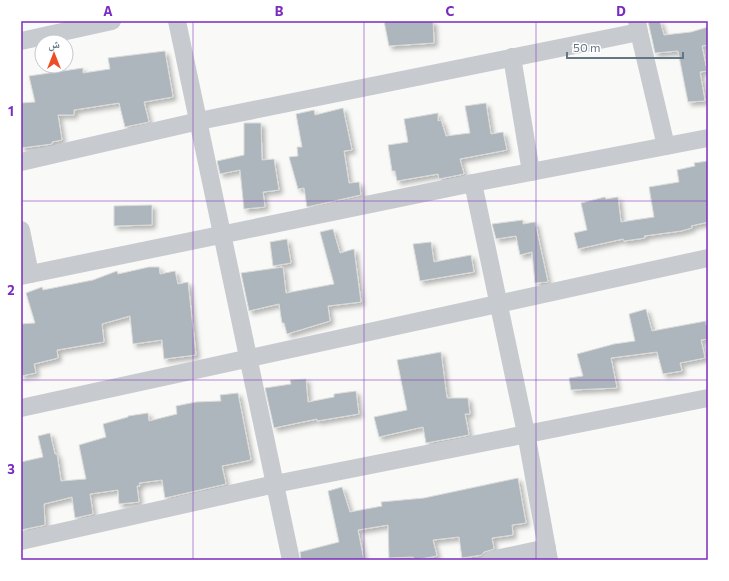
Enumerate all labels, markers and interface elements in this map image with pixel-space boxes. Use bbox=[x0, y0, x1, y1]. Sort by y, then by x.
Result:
text: A bbox=[103, 3, 113, 19]
text: B bbox=[275, 3, 284, 19]
text: C bbox=[446, 3, 455, 19]
text: D bbox=[616, 3, 626, 19]
north arrow bbox=[34, 34, 74, 74]
scale bar bbox=[567, 34, 683, 60]
text: ش bbox=[48, 37, 60, 52]
text: 50 m bbox=[573, 40, 601, 54]
text: 1 bbox=[8, 103, 14, 119]
text: 2 bbox=[7, 282, 15, 298]
text: 3 bbox=[7, 461, 15, 477]

